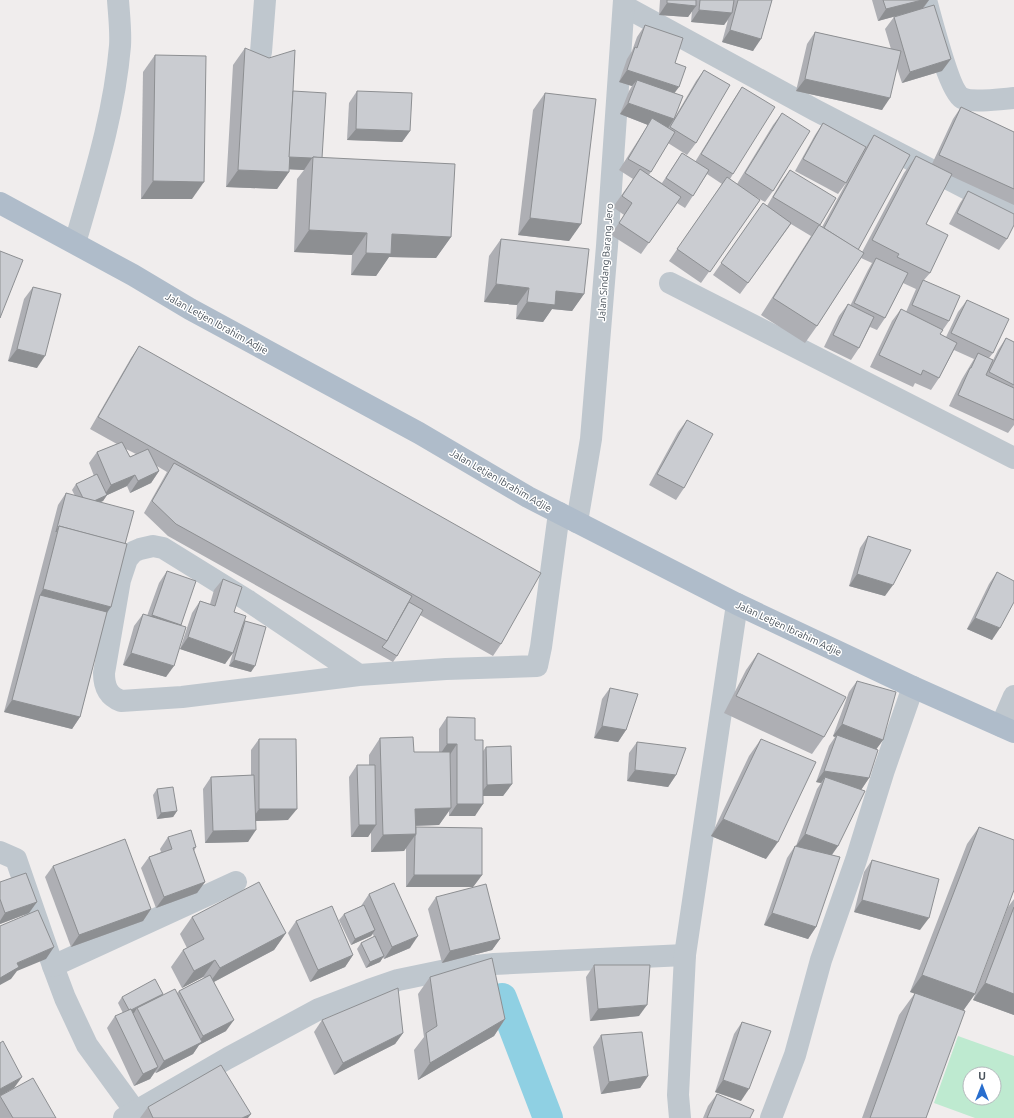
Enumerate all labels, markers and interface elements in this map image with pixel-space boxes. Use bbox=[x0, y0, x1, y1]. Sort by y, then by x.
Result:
street label: Jalan Sindang Barang Jero bbox=[596, 203, 615, 321]
street label: Jalan Letjen Ibrahim Adjie bbox=[164, 291, 270, 356]
street label: Jalan Letjen Ibrahim Adjie bbox=[448, 447, 553, 514]
street label: Jalan Letjen Ibrahim Adjie bbox=[734, 599, 843, 658]
north arrow bbox=[962, 1066, 1002, 1106]
text: U bbox=[978, 1070, 986, 1082]

